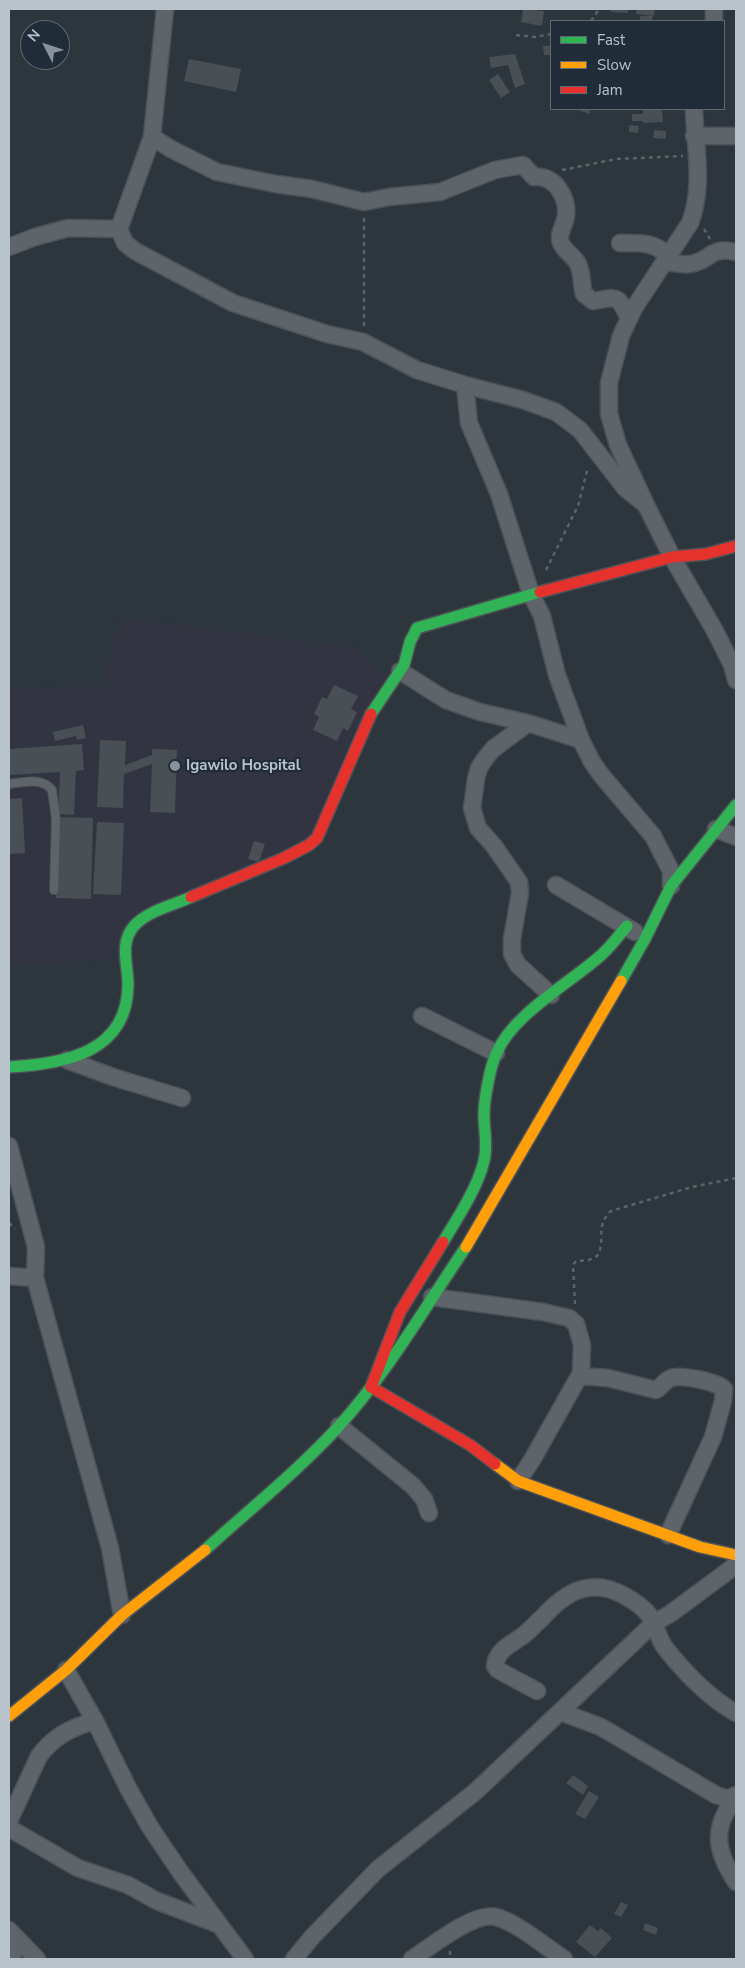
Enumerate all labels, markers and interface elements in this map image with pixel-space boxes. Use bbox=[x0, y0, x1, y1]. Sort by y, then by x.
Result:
north arrow bbox=[20, 20, 70, 70]
legend bbox=[550, 20, 725, 110]
text: N bbox=[23, 25, 45, 46]
text: Fast bbox=[597, 30, 625, 50]
text: Slow bbox=[597, 55, 631, 75]
text: Jam bbox=[597, 80, 623, 100]
place label: Igawilo Hospital bbox=[186, 757, 301, 775]
marker: Igawilo Hospital bbox=[168, 759, 182, 773]

